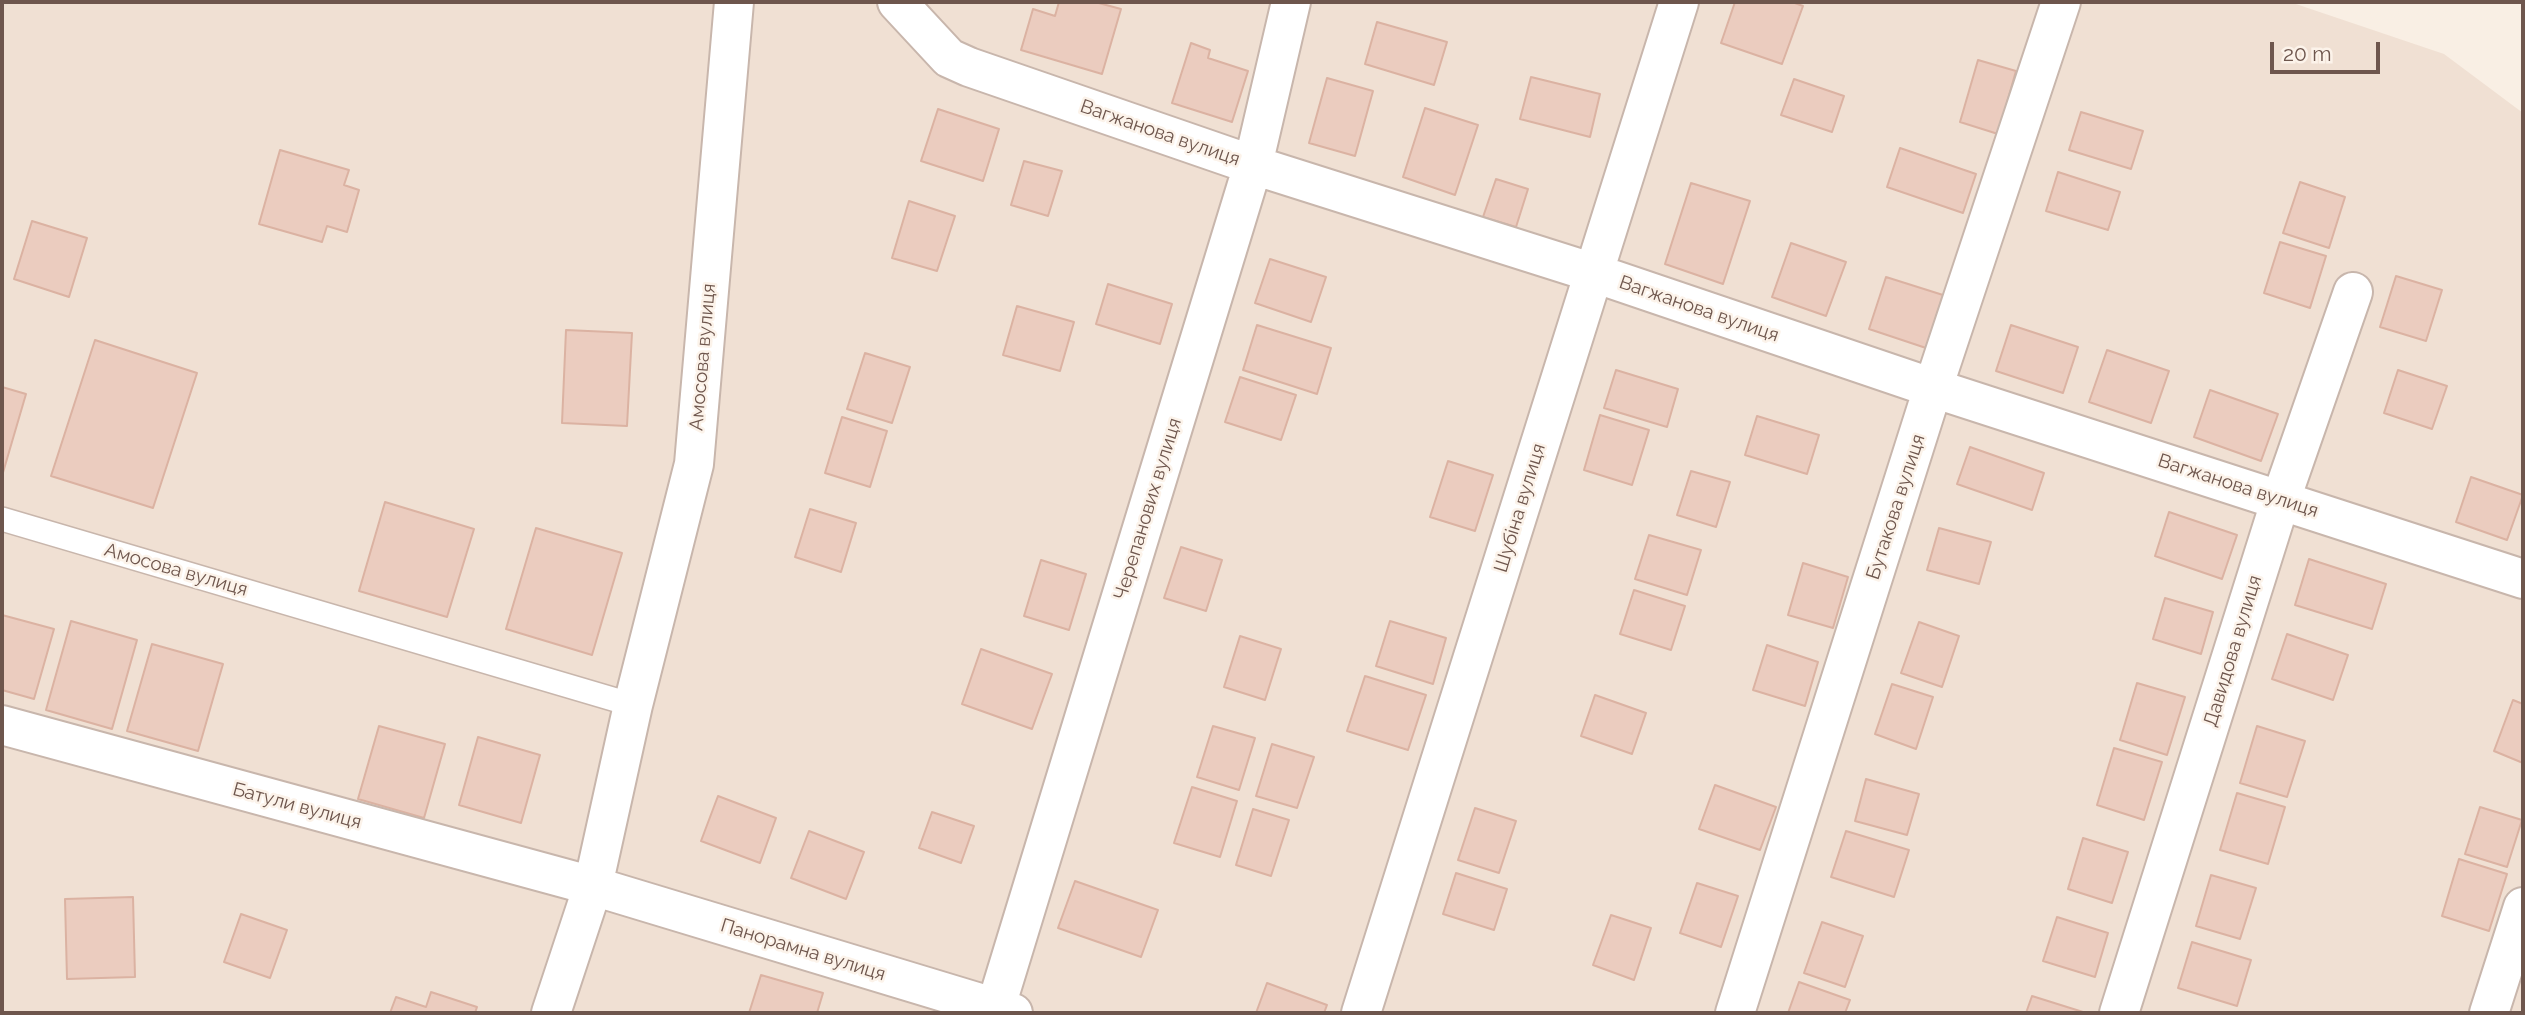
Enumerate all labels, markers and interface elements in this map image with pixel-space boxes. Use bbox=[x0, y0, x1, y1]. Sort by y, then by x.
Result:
scale bar bbox=[2273, 28, 2383, 72]
text: 20 m bbox=[2283, 41, 2331, 66]
street label: Вагжанова вулиця bbox=[1077, 95, 1243, 171]
street label: Вагжанова вулиця bbox=[1616, 271, 1782, 347]
street label: Амосова вулиця bbox=[685, 282, 721, 432]
street label: Черепанових вулиця bbox=[1109, 415, 1187, 603]
street label: Бутакова вулиця bbox=[1862, 431, 1930, 583]
street label: Шубіна вулиця bbox=[1490, 441, 1550, 575]
street label: Вагжанова вулиця bbox=[2155, 449, 2321, 523]
street label: Амосова вулиця bbox=[102, 539, 250, 601]
street label: Давидова вулиця bbox=[2199, 573, 2267, 729]
street label: Батули вулиця bbox=[230, 778, 364, 834]
street label: Панорамна вулиця bbox=[718, 914, 888, 986]

